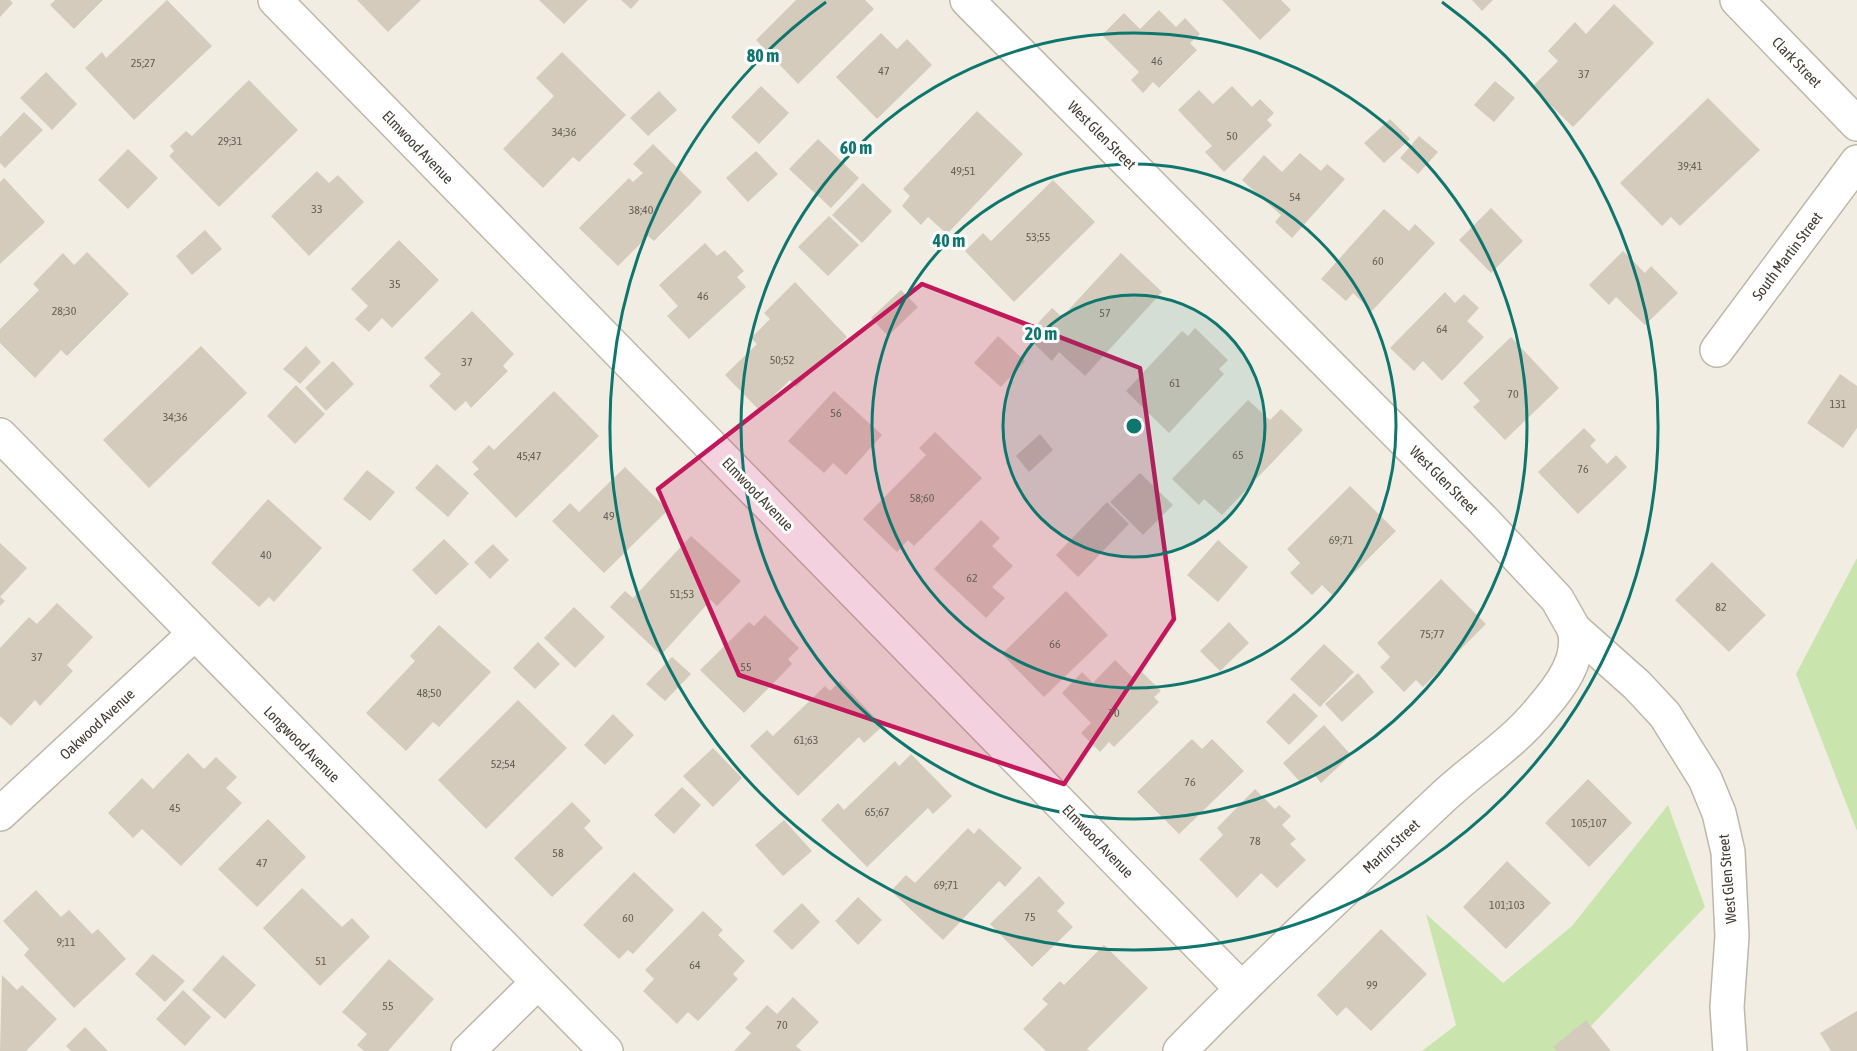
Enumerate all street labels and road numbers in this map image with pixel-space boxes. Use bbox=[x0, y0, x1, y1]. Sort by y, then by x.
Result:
street label: Clark Street bbox=[1769, 33, 1825, 91]
street label: West Glen Street bbox=[1064, 97, 1140, 173]
street label: Elmwood Avenue bbox=[379, 107, 457, 187]
street label: South Martin Street bbox=[1748, 209, 1826, 303]
street label: West Glen Street bbox=[1406, 442, 1482, 518]
street label: Elmwood Avenue bbox=[719, 454, 797, 534]
street label: Oakwood Avenue bbox=[56, 685, 138, 763]
street label: Longwood Avenue bbox=[261, 703, 344, 786]
street label: Elmwood Avenue bbox=[1059, 801, 1137, 881]
street label: Martin Street bbox=[1359, 815, 1423, 877]
street label: West Glen Street bbox=[1715, 834, 1739, 924]

